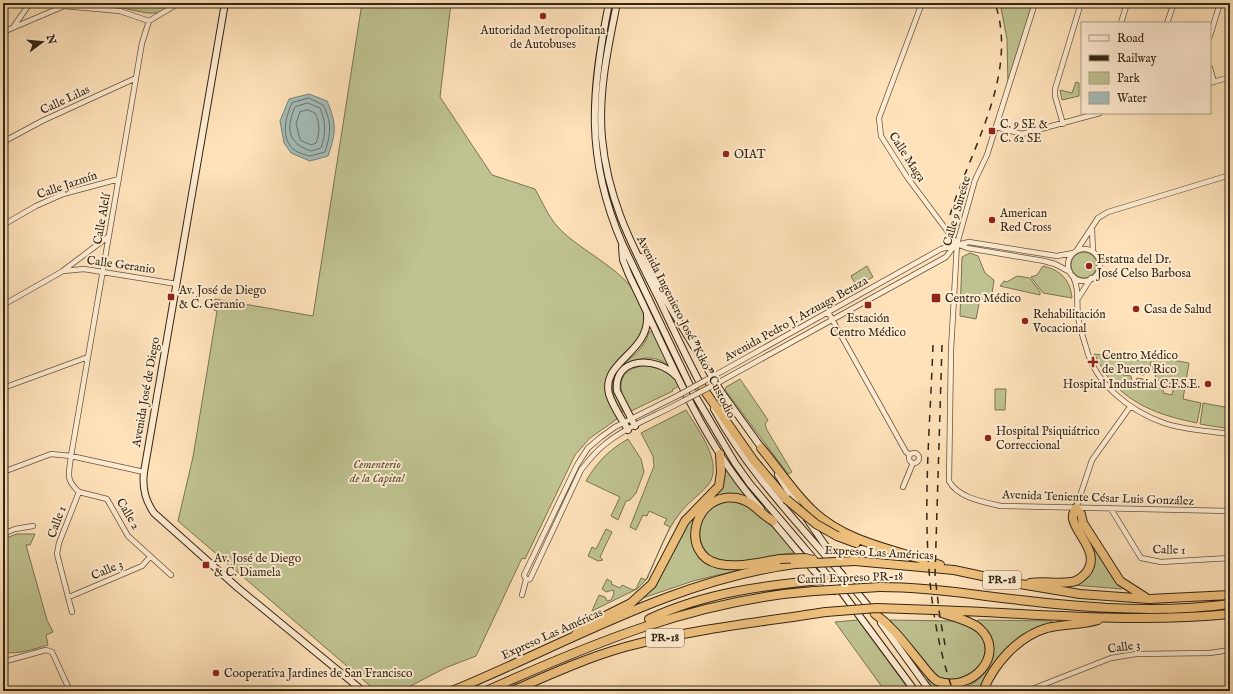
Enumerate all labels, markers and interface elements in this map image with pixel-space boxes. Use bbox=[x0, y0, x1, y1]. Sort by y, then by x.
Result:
marker: Autoridad Metropolitana de Autobuses bbox=[538, 11, 548, 21]
north arrow bbox=[22, 22, 62, 62]
legend bbox=[1081, 22, 1211, 114]
place label: Autoridad Metropolitana de Autobuses bbox=[480, 23, 606, 52]
text: Road bbox=[1117, 31, 1145, 46]
text: N bbox=[42, 32, 59, 46]
text: Railway bbox=[1117, 51, 1156, 66]
text: Park bbox=[1117, 71, 1140, 86]
street label: Calle Lilas bbox=[38, 82, 92, 118]
text: Water bbox=[1117, 91, 1148, 106]
place label: C. 9 SE & C. 62 SE bbox=[1000, 117, 1048, 146]
marker: C. 9 SE & C. 62 SE bbox=[987, 126, 997, 136]
street label: Calle Maga bbox=[885, 129, 929, 185]
place label: OIAT bbox=[734, 147, 766, 162]
marker: OIAT bbox=[721, 149, 731, 159]
street label: Calle Jazmín bbox=[35, 168, 100, 203]
street label: Calle 9 Sureste bbox=[940, 174, 974, 248]
street label: Calle Alelí bbox=[90, 191, 114, 246]
place label: American Red Cross bbox=[999, 206, 1051, 235]
marker: American Red Cross bbox=[987, 215, 997, 225]
street label: Avenida Ingeniero José "Kiko" Custodio bbox=[632, 232, 739, 422]
place label: Estatua del Dr. José Celso Barbosa bbox=[1095, 252, 1192, 282]
street label: Calle Geranio bbox=[86, 253, 157, 277]
marker: Estatua del Dr. José Celso Barbosa bbox=[1084, 261, 1094, 271]
street label: Avenida Pedro J. Arzuaga Beraza bbox=[721, 273, 872, 366]
place label: Av. José de Diego & C. Geranio bbox=[178, 283, 267, 312]
place label: Centro Médico bbox=[945, 291, 1021, 306]
marker: Av. José de Diego & C. Geranio bbox=[166, 292, 176, 302]
marker: Centro Médico bbox=[930, 292, 942, 304]
marker: Estación Centro Médico bbox=[863, 300, 873, 310]
place label: Casa de Salud bbox=[1144, 302, 1212, 317]
marker: Casa de Salud bbox=[1131, 304, 1141, 314]
place label: Rehabilitación Vocacional bbox=[1032, 307, 1106, 336]
place label: Estación Centro Médico bbox=[830, 311, 906, 340]
marker: Rehabilitación Vocacional bbox=[1020, 316, 1030, 326]
street label: Avenida José de Diego bbox=[129, 335, 164, 449]
place label: Centro Médico de Puerto Rico bbox=[1102, 348, 1178, 377]
marker: Centro Médico de Puerto Rico bbox=[1087, 356, 1099, 368]
place label: Hospital Industrial C.F.S.E. bbox=[1063, 377, 1200, 393]
marker: Hospital Industrial C.F.S.E. bbox=[1203, 379, 1213, 389]
place label: Hospital Psiquiátrico Correccional bbox=[996, 424, 1100, 453]
marker: Hospital Psiquiátrico Correccional bbox=[983, 433, 993, 443]
park label: Cementerio de la Capital bbox=[349, 457, 405, 486]
street label: Avenida Teniente César Luis González bbox=[1001, 487, 1195, 509]
street label: Calle 2 bbox=[113, 496, 143, 533]
street label: Calle 1 bbox=[44, 504, 70, 540]
street label: Calle 1 bbox=[1152, 542, 1186, 558]
street label: Expreso Las Américas bbox=[824, 543, 934, 564]
place label: Av. José de Diego & C. Diamela bbox=[213, 551, 302, 580]
street label: Calle 3 bbox=[89, 557, 125, 583]
marker: Av. José de Diego & C. Diamela bbox=[201, 560, 211, 570]
street label: Carril Expreso PR-18 bbox=[797, 569, 904, 588]
road number: PR-18 bbox=[983, 571, 1021, 589]
street label: Expreso Las Américas bbox=[499, 605, 605, 664]
road number: PR-18 bbox=[646, 629, 684, 647]
street label: Calle 3 bbox=[1107, 637, 1141, 657]
place label: Cooperativa Jardines de San Francisco bbox=[224, 666, 413, 682]
marker: Cooperativa Jardines de San Francisco bbox=[211, 668, 221, 678]

